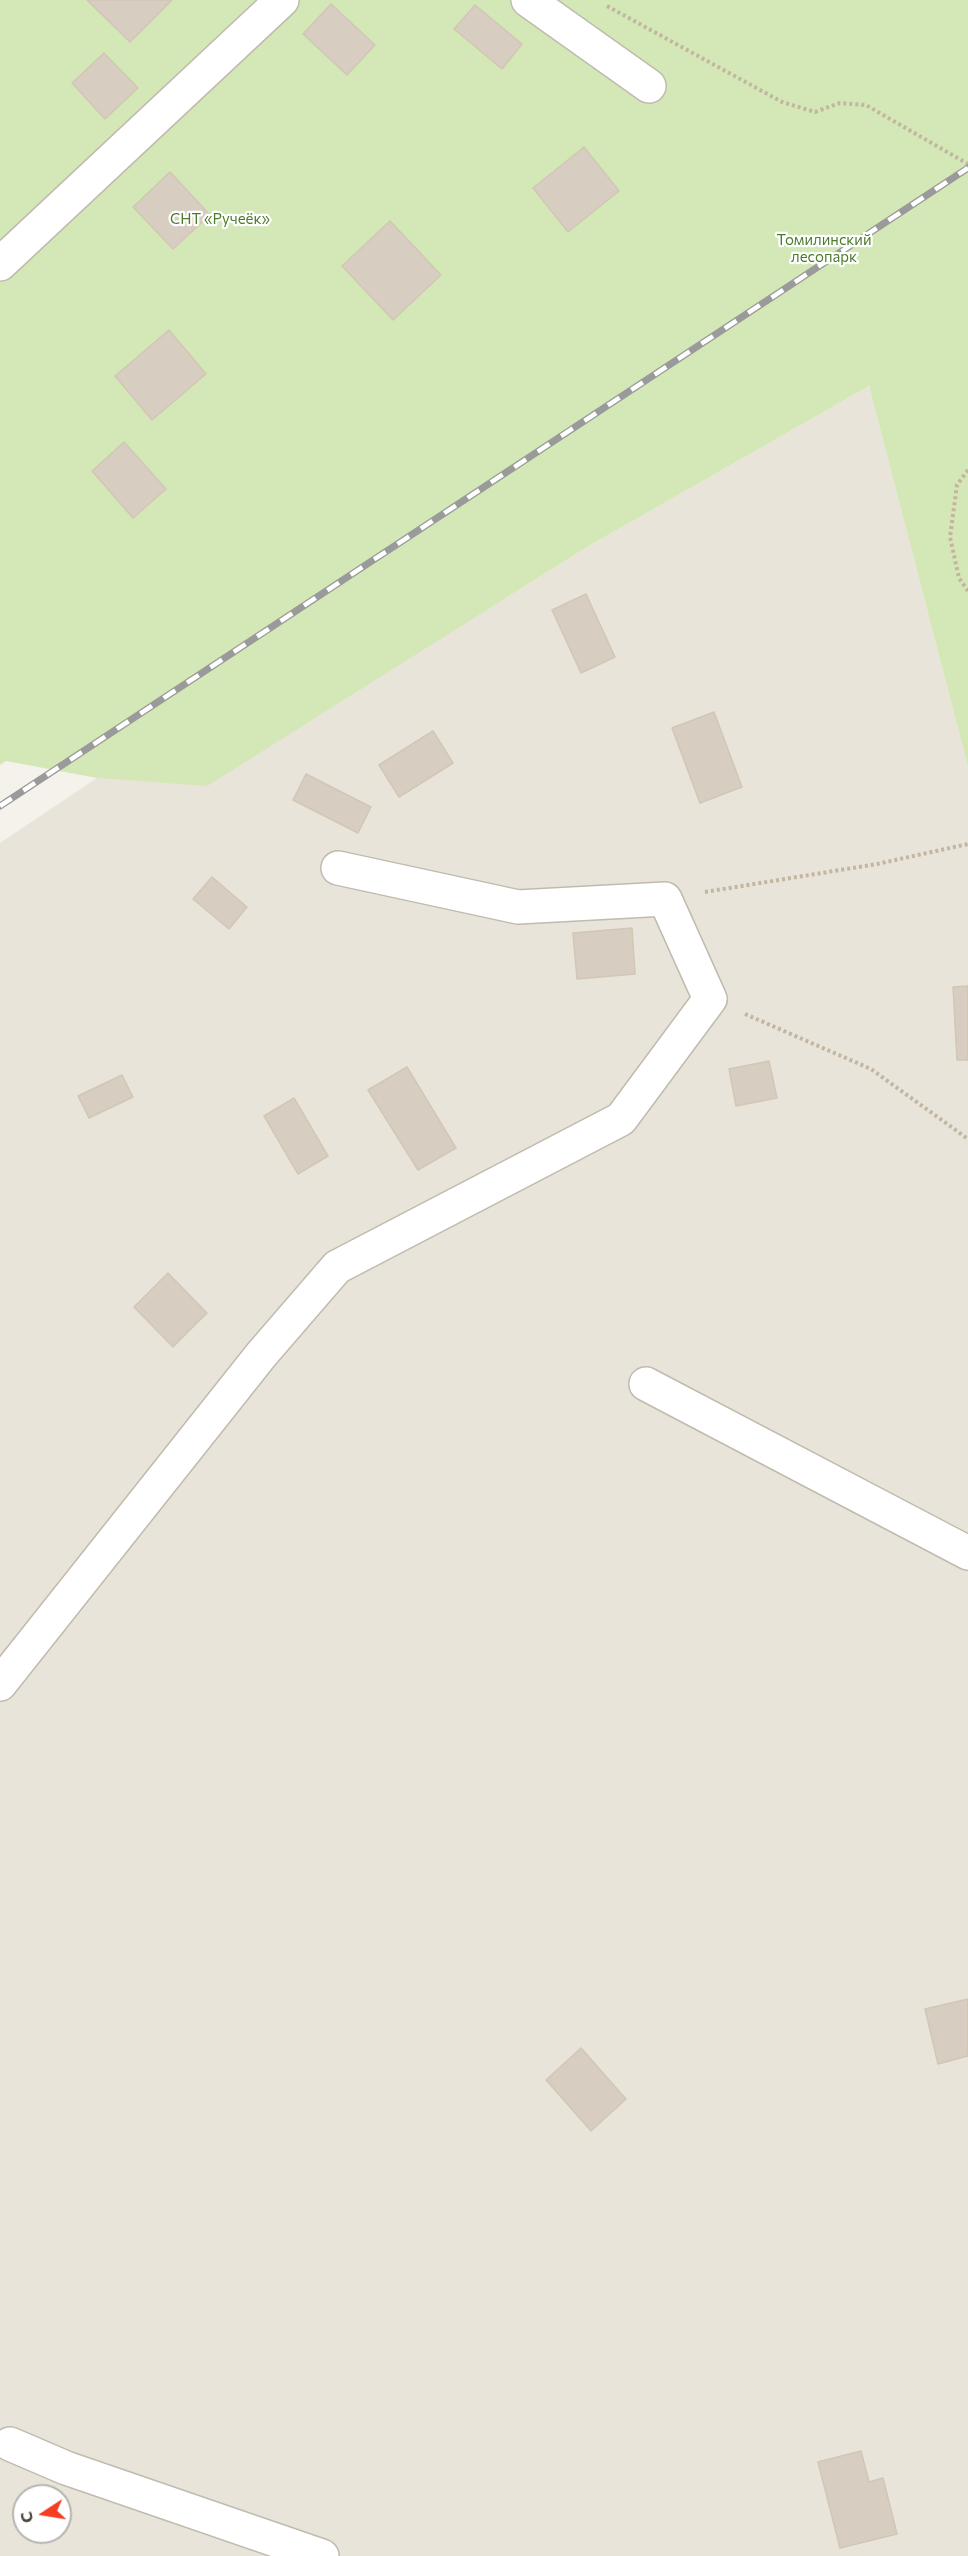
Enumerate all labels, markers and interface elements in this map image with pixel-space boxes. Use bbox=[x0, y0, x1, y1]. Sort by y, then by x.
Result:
park label: СНТ «Ручеёк» bbox=[170, 210, 270, 228]
park label: Томилинский лесопарк bbox=[776, 231, 872, 266]
north arrow bbox=[12, 2484, 72, 2544]
text: С bbox=[15, 2510, 36, 2525]

